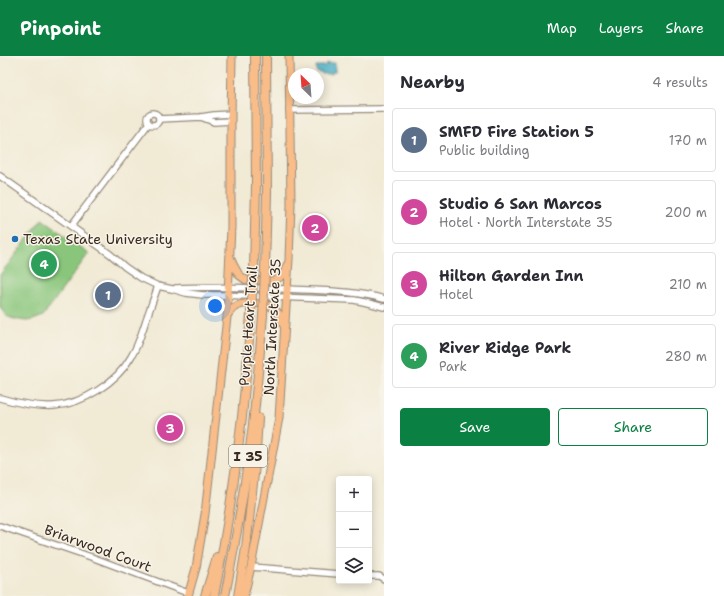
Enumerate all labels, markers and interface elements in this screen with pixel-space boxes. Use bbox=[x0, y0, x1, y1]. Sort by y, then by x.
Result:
text: Pinpoint bbox=[20, 16, 101, 41]
text: Map bbox=[547, 19, 577, 37]
text: Layers bbox=[599, 19, 643, 37]
text: Share bbox=[665, 19, 704, 37]
north arrow bbox=[288, 68, 324, 104]
text: Nearby bbox=[400, 71, 465, 93]
text: 4 results bbox=[652, 74, 708, 91]
text: SMFD Fire Station 5 bbox=[439, 122, 594, 142]
text: 1 bbox=[411, 132, 417, 149]
text: 170 m bbox=[669, 132, 707, 149]
text: Public building bbox=[439, 142, 530, 159]
text: Studio 6 San Marcos bbox=[439, 194, 602, 214]
text: 2 bbox=[409, 204, 419, 221]
text: 200 m bbox=[665, 204, 707, 221]
pin: 2 bbox=[302, 213, 328, 243]
text: Hotel · North Interstate 35 bbox=[439, 214, 612, 231]
place label: Texas State University bbox=[23, 230, 173, 248]
marker: Texas State University bbox=[10, 234, 20, 244]
pin: 4 bbox=[31, 249, 57, 279]
street label: North Interstate 35 bbox=[259, 258, 285, 396]
street label: Purple Heart Trail bbox=[235, 265, 261, 387]
text: Hilton Garden Inn bbox=[439, 266, 583, 286]
text: 3 bbox=[409, 276, 419, 293]
text: 210 m bbox=[669, 276, 707, 293]
pin: 1 bbox=[95, 280, 121, 310]
text: Hotel bbox=[439, 286, 473, 303]
your location bbox=[205, 296, 225, 316]
text: River Ridge Park bbox=[439, 338, 571, 358]
text: 4 bbox=[409, 348, 419, 365]
text: 280 m bbox=[665, 348, 707, 365]
text: Park bbox=[439, 358, 467, 375]
button: Save bbox=[400, 408, 550, 446]
button: Share bbox=[558, 408, 708, 446]
pin: 3 bbox=[157, 413, 183, 443]
road number: I 35 bbox=[229, 445, 267, 467]
map controls bbox=[336, 476, 372, 584]
button: + bbox=[336, 476, 372, 512]
button: − bbox=[336, 512, 372, 548]
street label: Briarwood Court bbox=[42, 520, 154, 576]
button: layers bbox=[336, 548, 372, 584]

